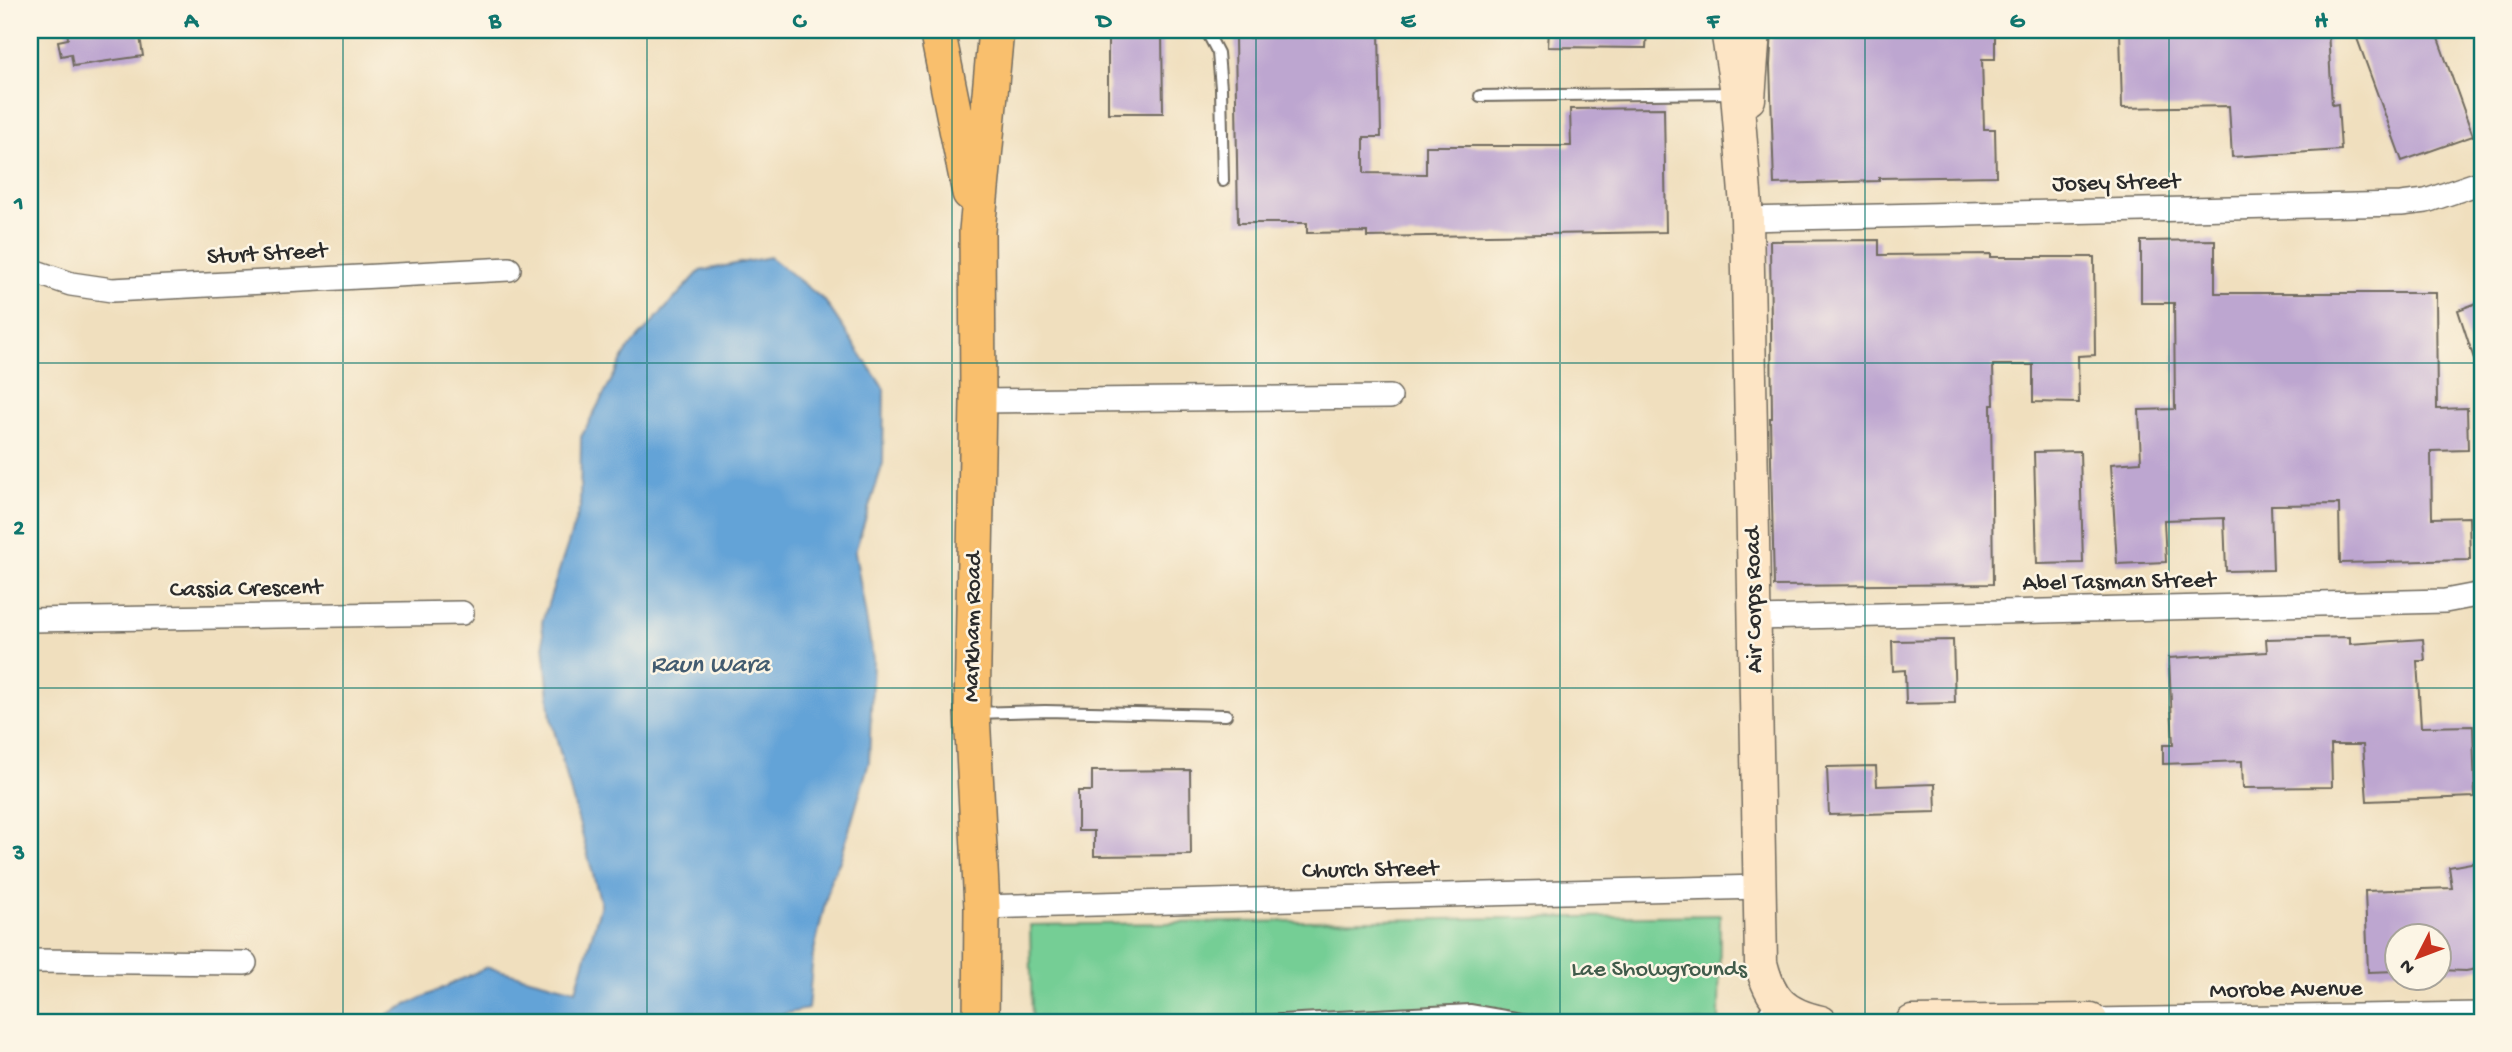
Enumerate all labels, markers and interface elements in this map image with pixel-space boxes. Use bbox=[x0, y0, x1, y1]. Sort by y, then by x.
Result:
text: A bbox=[183, 9, 199, 36]
text: B bbox=[488, 9, 502, 36]
text: C bbox=[793, 9, 808, 36]
text: D bbox=[1095, 9, 1113, 36]
text: E bbox=[1401, 9, 1417, 36]
text: F bbox=[1706, 9, 1721, 36]
text: G bbox=[2010, 9, 2026, 36]
text: H bbox=[2314, 9, 2328, 36]
street label: Josey Street bbox=[2052, 168, 2182, 200]
text: 1 bbox=[13, 191, 24, 218]
street label: Sturt Street bbox=[206, 237, 330, 273]
text: 2 bbox=[13, 516, 25, 543]
street label: Air Corps Road bbox=[1739, 525, 1771, 673]
street label: Markham Road bbox=[958, 550, 990, 703]
street label: Abel Tasman Street bbox=[2022, 567, 2218, 599]
street label: Cassia Crescent bbox=[169, 574, 325, 606]
water label: Raun Wara bbox=[651, 651, 771, 682]
text: 3 bbox=[12, 841, 25, 868]
street label: Church Street bbox=[1302, 855, 1441, 887]
north arrow bbox=[2382, 922, 2452, 992]
text: N bbox=[2395, 954, 2421, 978]
park label: Lae Showgrounds bbox=[1571, 956, 1748, 985]
street label: Morobe Avenue bbox=[2209, 975, 2363, 1007]

